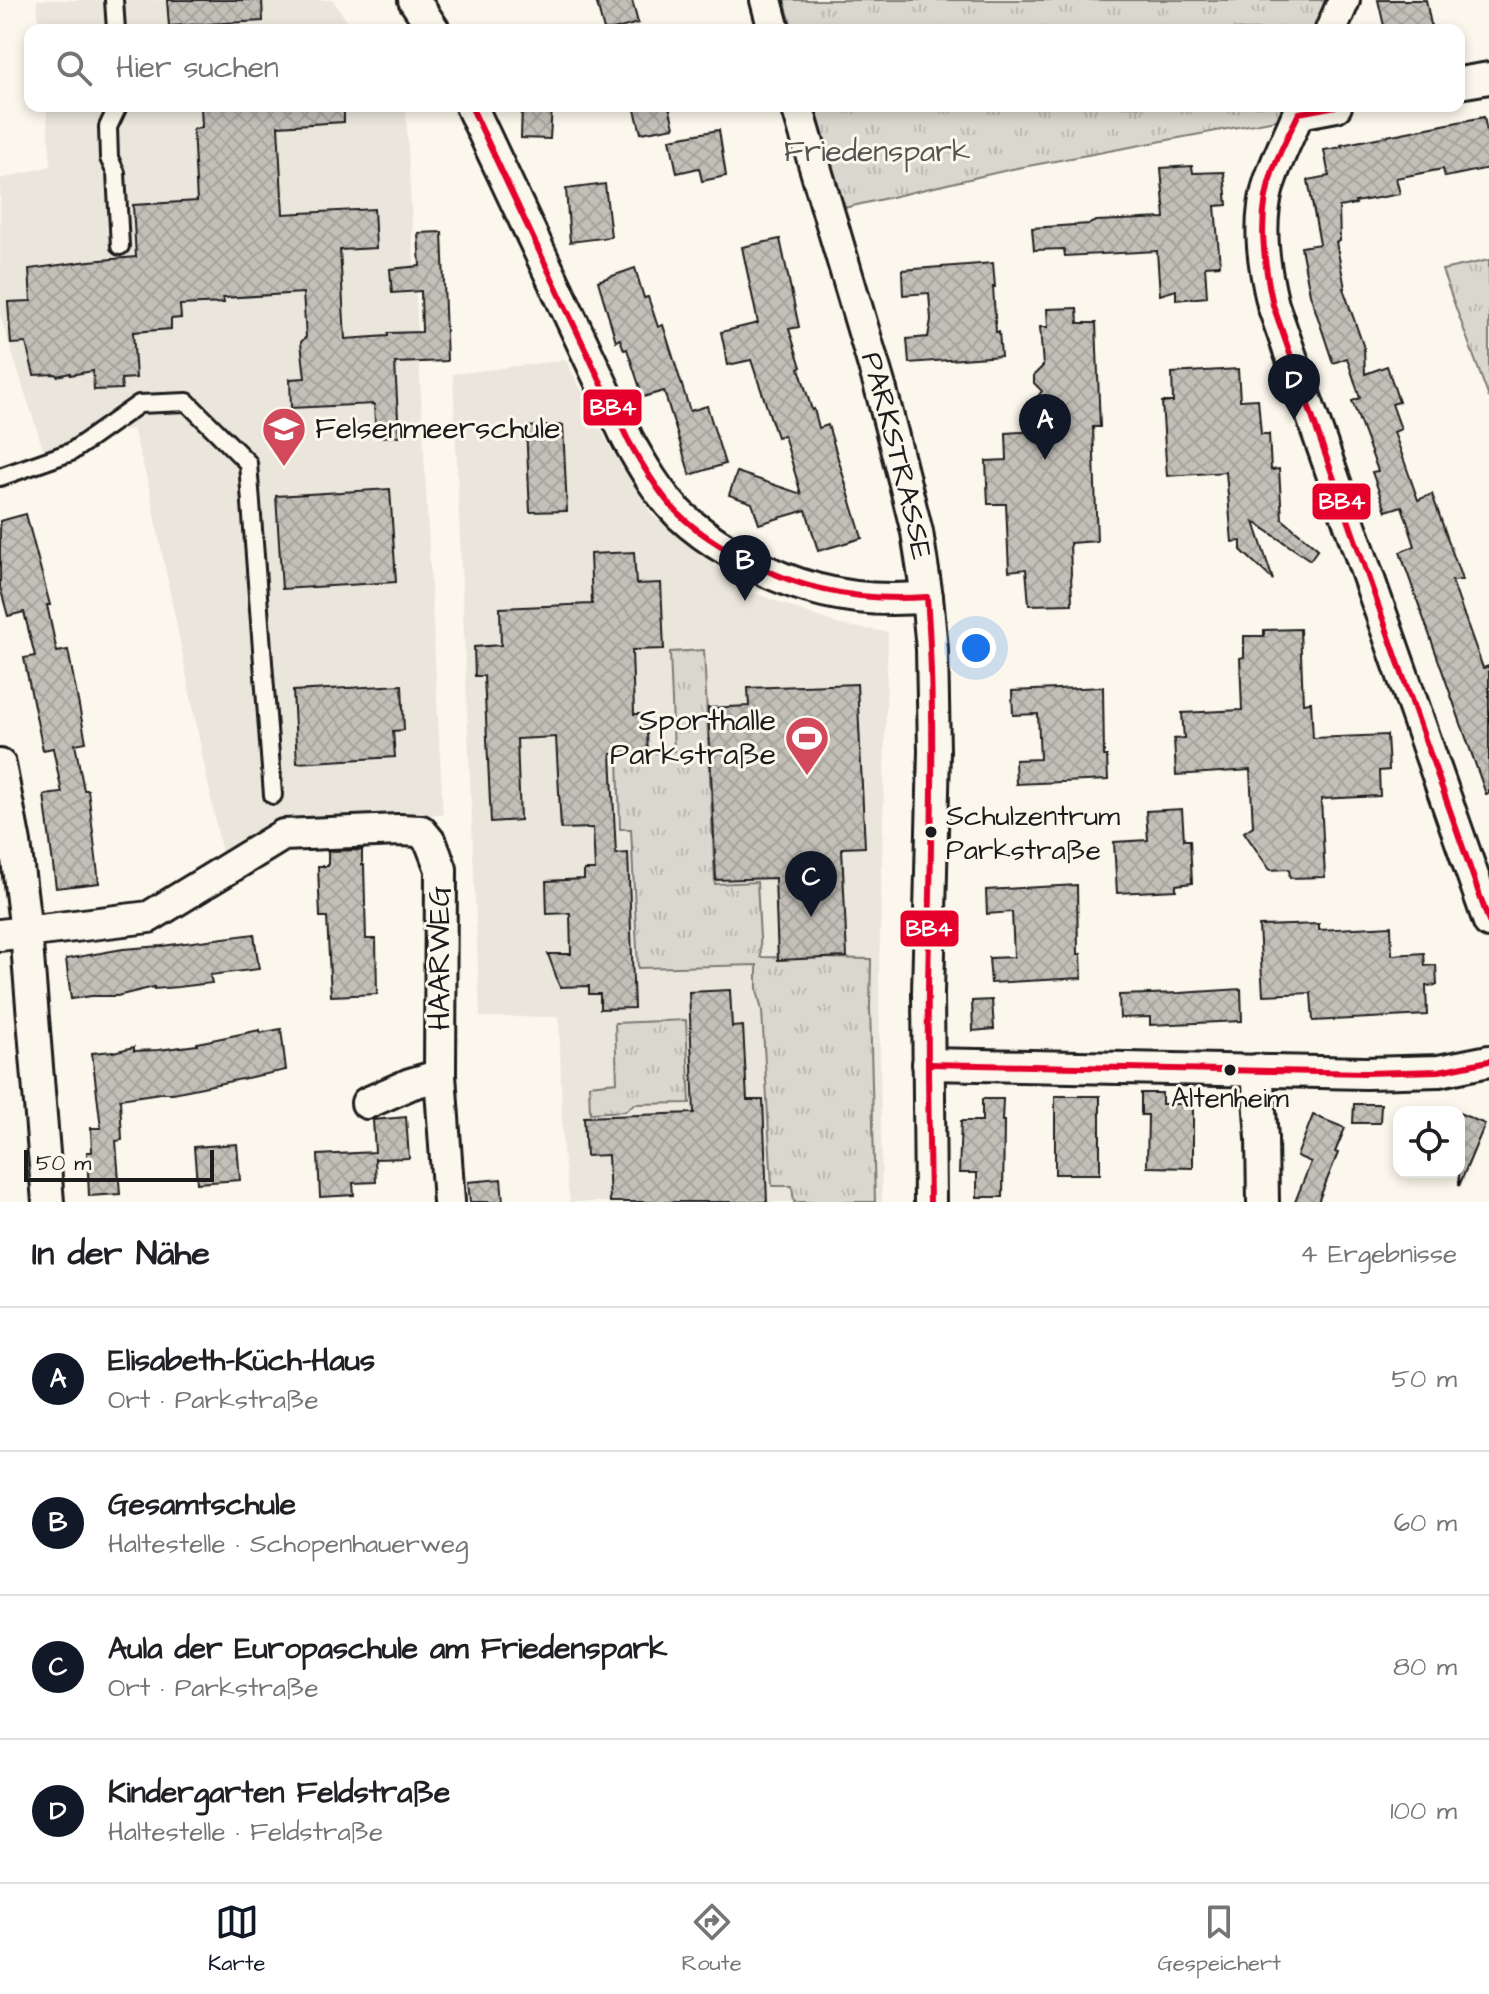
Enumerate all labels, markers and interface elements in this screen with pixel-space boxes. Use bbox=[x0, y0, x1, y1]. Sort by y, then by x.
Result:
search box bbox=[24, 24, 1465, 112]
icon: search bbox=[52, 46, 96, 90]
text: Hier suchen bbox=[116, 47, 279, 89]
park label: Friedenspark bbox=[784, 131, 970, 173]
street label: PARKSTRASSE bbox=[850, 347, 942, 563]
pin: D bbox=[1268, 354, 1320, 420]
line badge: BB4 bbox=[582, 388, 643, 427]
text: BB4 bbox=[590, 393, 637, 424]
pin: A bbox=[1019, 394, 1071, 460]
school or university icon: Felsenmeerschule bbox=[260, 405, 308, 468]
place label: Felsenmeerschule bbox=[315, 408, 560, 450]
line badge: BB4 bbox=[1311, 482, 1372, 521]
text: BB4 bbox=[1319, 487, 1366, 518]
pin: B bbox=[719, 535, 771, 601]
your location bbox=[956, 628, 996, 668]
place label: Sporthalle Parkstraße bbox=[610, 700, 776, 776]
sports icon: Sporthalle Parkstraße bbox=[783, 714, 831, 777]
place label: Schulzentrum Parkstraße bbox=[946, 797, 1120, 870]
marker: Schulzentrum Parkstraße bbox=[923, 824, 939, 840]
pin: C bbox=[785, 851, 837, 917]
street label: HAARWEG bbox=[419, 885, 461, 1030]
line badge: BB4 bbox=[899, 909, 960, 948]
text: BB4 bbox=[906, 914, 953, 945]
marker: Altenheim bbox=[1222, 1062, 1238, 1078]
place label: Altenheim bbox=[1171, 1079, 1289, 1118]
map controls bbox=[1393, 1106, 1465, 1178]
button: locate bbox=[1393, 1106, 1465, 1178]
scale bar bbox=[24, 1146, 214, 1182]
text: 50 m bbox=[36, 1148, 91, 1179]
text: In der Nähe bbox=[32, 1230, 210, 1278]
text: 4 Ergebnisse bbox=[1300, 1236, 1457, 1272]
text: Elisabeth-Küch-Haus bbox=[108, 1340, 375, 1382]
text: A bbox=[50, 1361, 66, 1397]
text: 50 m bbox=[1392, 1361, 1457, 1397]
text: Ort · Parkstraße bbox=[108, 1382, 319, 1418]
text: Gesamtschule bbox=[108, 1484, 296, 1526]
text: B bbox=[49, 1505, 67, 1541]
text: 60 m bbox=[1394, 1505, 1457, 1541]
text: Haltestelle · Schopenhauerweg bbox=[108, 1526, 468, 1562]
text: Aula der Europaschule am Friedenspark bbox=[108, 1628, 667, 1670]
text: C bbox=[49, 1649, 67, 1685]
text: 80 m bbox=[1393, 1649, 1457, 1685]
text: Ort · Parkstraße bbox=[108, 1670, 319, 1706]
text: Kindergarten Feldstraße bbox=[108, 1772, 450, 1814]
text: D bbox=[50, 1793, 66, 1829]
text: 100 m bbox=[1390, 1793, 1457, 1829]
text: Haltestelle · Feldstraße bbox=[108, 1814, 383, 1850]
tab: Karte bbox=[208, 1900, 265, 1979]
tab: Route bbox=[682, 1900, 742, 1979]
tab: Gespeichert bbox=[1158, 1900, 1281, 1979]

